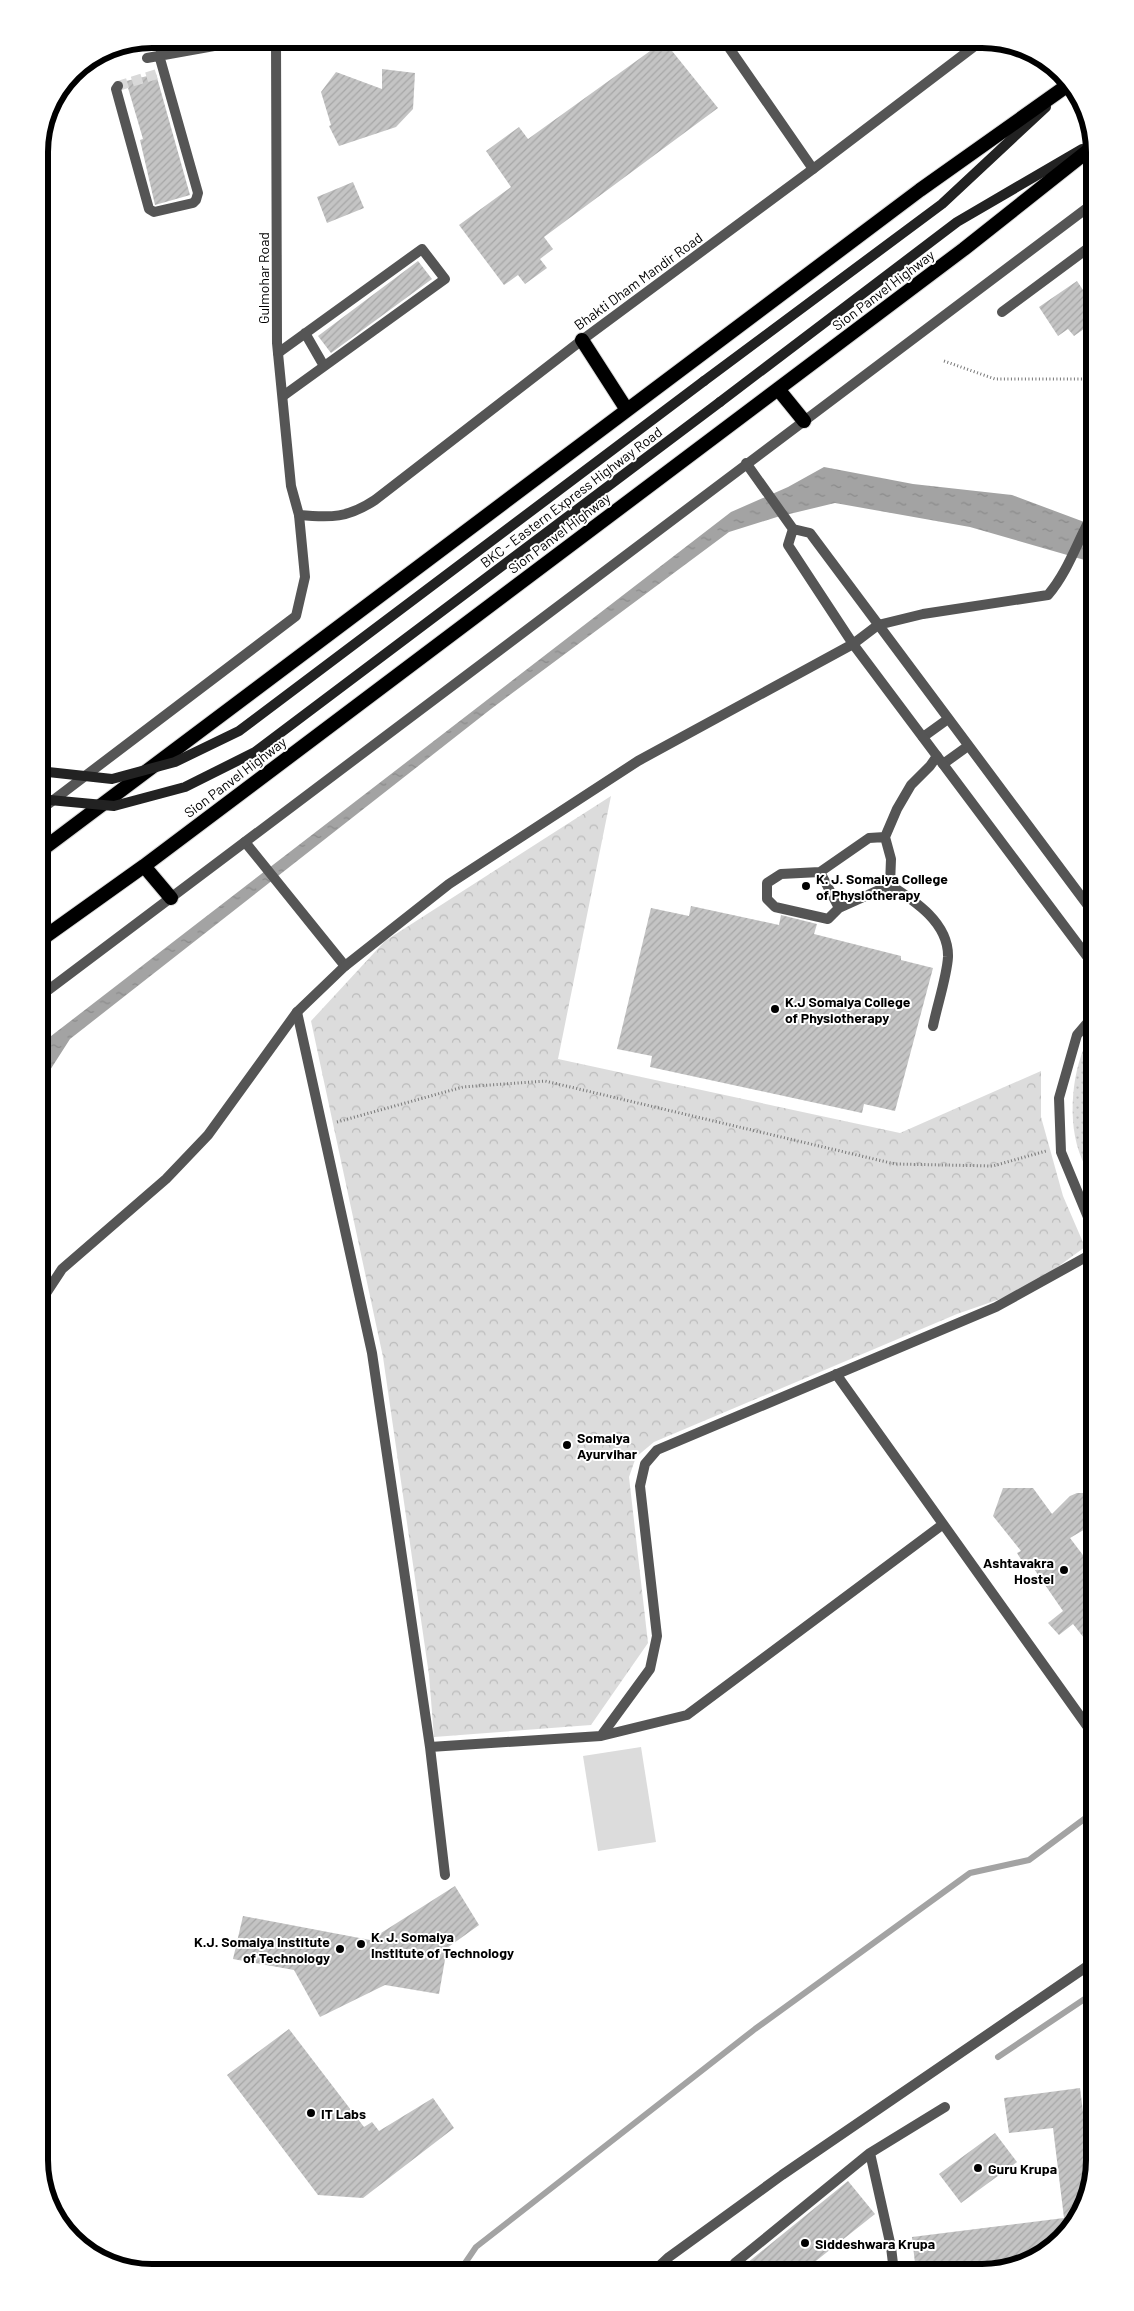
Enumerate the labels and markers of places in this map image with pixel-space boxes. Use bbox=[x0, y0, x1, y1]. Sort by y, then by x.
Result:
place label: K. J. Somaiya College of Physiotherapy bbox=[816, 870, 948, 903]
marker: K. J. Somaiya College of Physiotherapy bbox=[800, 880, 812, 892]
place label: K.J Somaiya College of Physiotherapy bbox=[785, 993, 911, 1026]
marker: K.J Somaiya College of Physiotherapy bbox=[769, 1003, 781, 1015]
place label: Somaiya Ayurvihar bbox=[577, 1429, 638, 1462]
marker: Somaiya Ayurvihar bbox=[561, 1439, 573, 1451]
place label: Ashtavakra Hostel bbox=[983, 1554, 1054, 1587]
marker: Ashtavakra Hostel bbox=[1058, 1564, 1070, 1576]
place label: K. J. Somaiya Institute of Technology bbox=[371, 1928, 514, 1961]
place label: K.J. Somaiya Institute of Technology bbox=[194, 1933, 330, 1966]
marker: K. J. Somaiya Institute of Technology bbox=[355, 1938, 367, 1950]
marker: K.J. Somaiya Institute of Technology bbox=[334, 1943, 346, 1955]
place label: IT Labs bbox=[321, 2105, 366, 2122]
marker: IT Labs bbox=[305, 2107, 317, 2119]
place label: Guru Krupa bbox=[988, 2160, 1057, 2177]
marker: Guru Krupa bbox=[972, 2162, 984, 2174]
place label: Siddeshwara Krupa bbox=[815, 2235, 935, 2252]
marker: Siddeshwara Krupa bbox=[799, 2237, 811, 2249]

